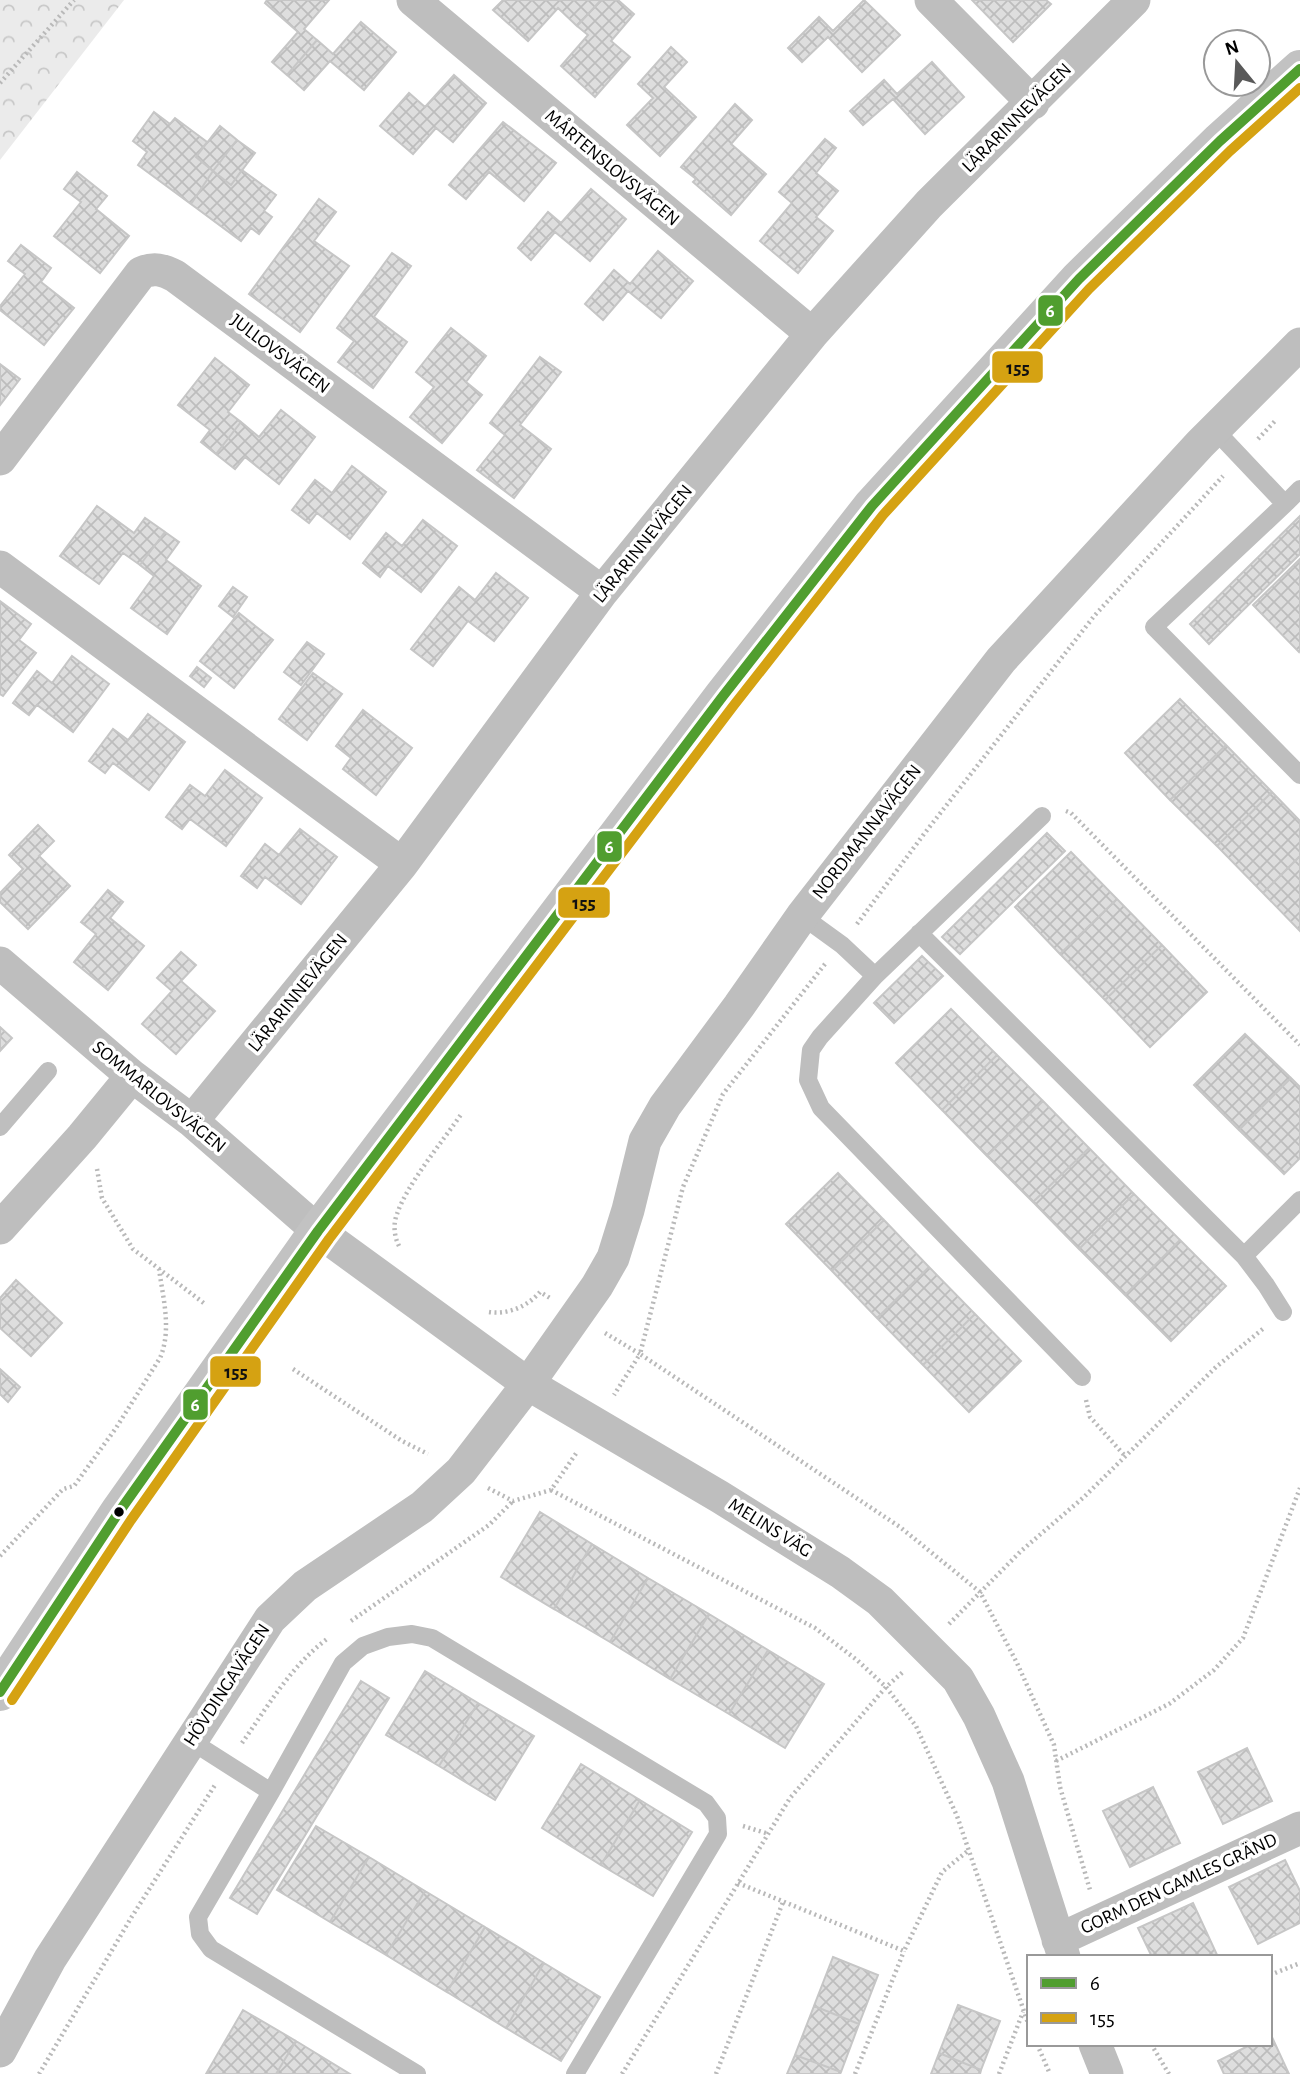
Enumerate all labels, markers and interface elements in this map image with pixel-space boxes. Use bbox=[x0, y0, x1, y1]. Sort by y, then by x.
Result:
north arrow bbox=[1202, 28, 1272, 98]
text: N bbox=[1223, 37, 1241, 59]
street label: LÄRARINNEVÄGEN bbox=[958, 59, 1075, 176]
street label: MÅRTENSLOVSVÄGEN bbox=[541, 105, 684, 230]
line badge: 6 bbox=[1037, 294, 1064, 327]
text: 6 bbox=[1045, 302, 1055, 321]
street label: JULLOVSVÄGEN bbox=[227, 310, 334, 397]
line badge: 155 bbox=[991, 350, 1044, 384]
text: 155 bbox=[1006, 359, 1030, 378]
street label: LÄRARINNEVÄGEN bbox=[589, 481, 696, 607]
street label: NORDMANNAVÄGEN bbox=[808, 761, 925, 903]
line badge: 6 bbox=[596, 830, 623, 863]
text: 6 bbox=[604, 838, 614, 857]
line badge: 155 bbox=[557, 886, 611, 919]
text: 155 bbox=[572, 894, 596, 913]
street label: LÄRARINNEVÄGEN bbox=[244, 930, 351, 1056]
street label: SOMMARLOVSVÄGEN bbox=[89, 1037, 230, 1156]
line badge: 155 bbox=[209, 1355, 262, 1388]
text: 155 bbox=[224, 1363, 248, 1382]
line badge: 6 bbox=[182, 1388, 209, 1421]
text: 6 bbox=[190, 1396, 200, 1415]
street label: MELINS VÄG bbox=[725, 1494, 816, 1561]
unlabelled marker bbox=[112, 1505, 126, 1519]
street label: HÖVDINGAVÄGEN bbox=[180, 1620, 274, 1750]
street label: GORM DEN GAMLES GRÄND bbox=[1077, 1829, 1280, 1938]
legend bbox=[1027, 1955, 1272, 2046]
text: 6 bbox=[1090, 1973, 1100, 1994]
text: 155 bbox=[1090, 2008, 1115, 2029]

